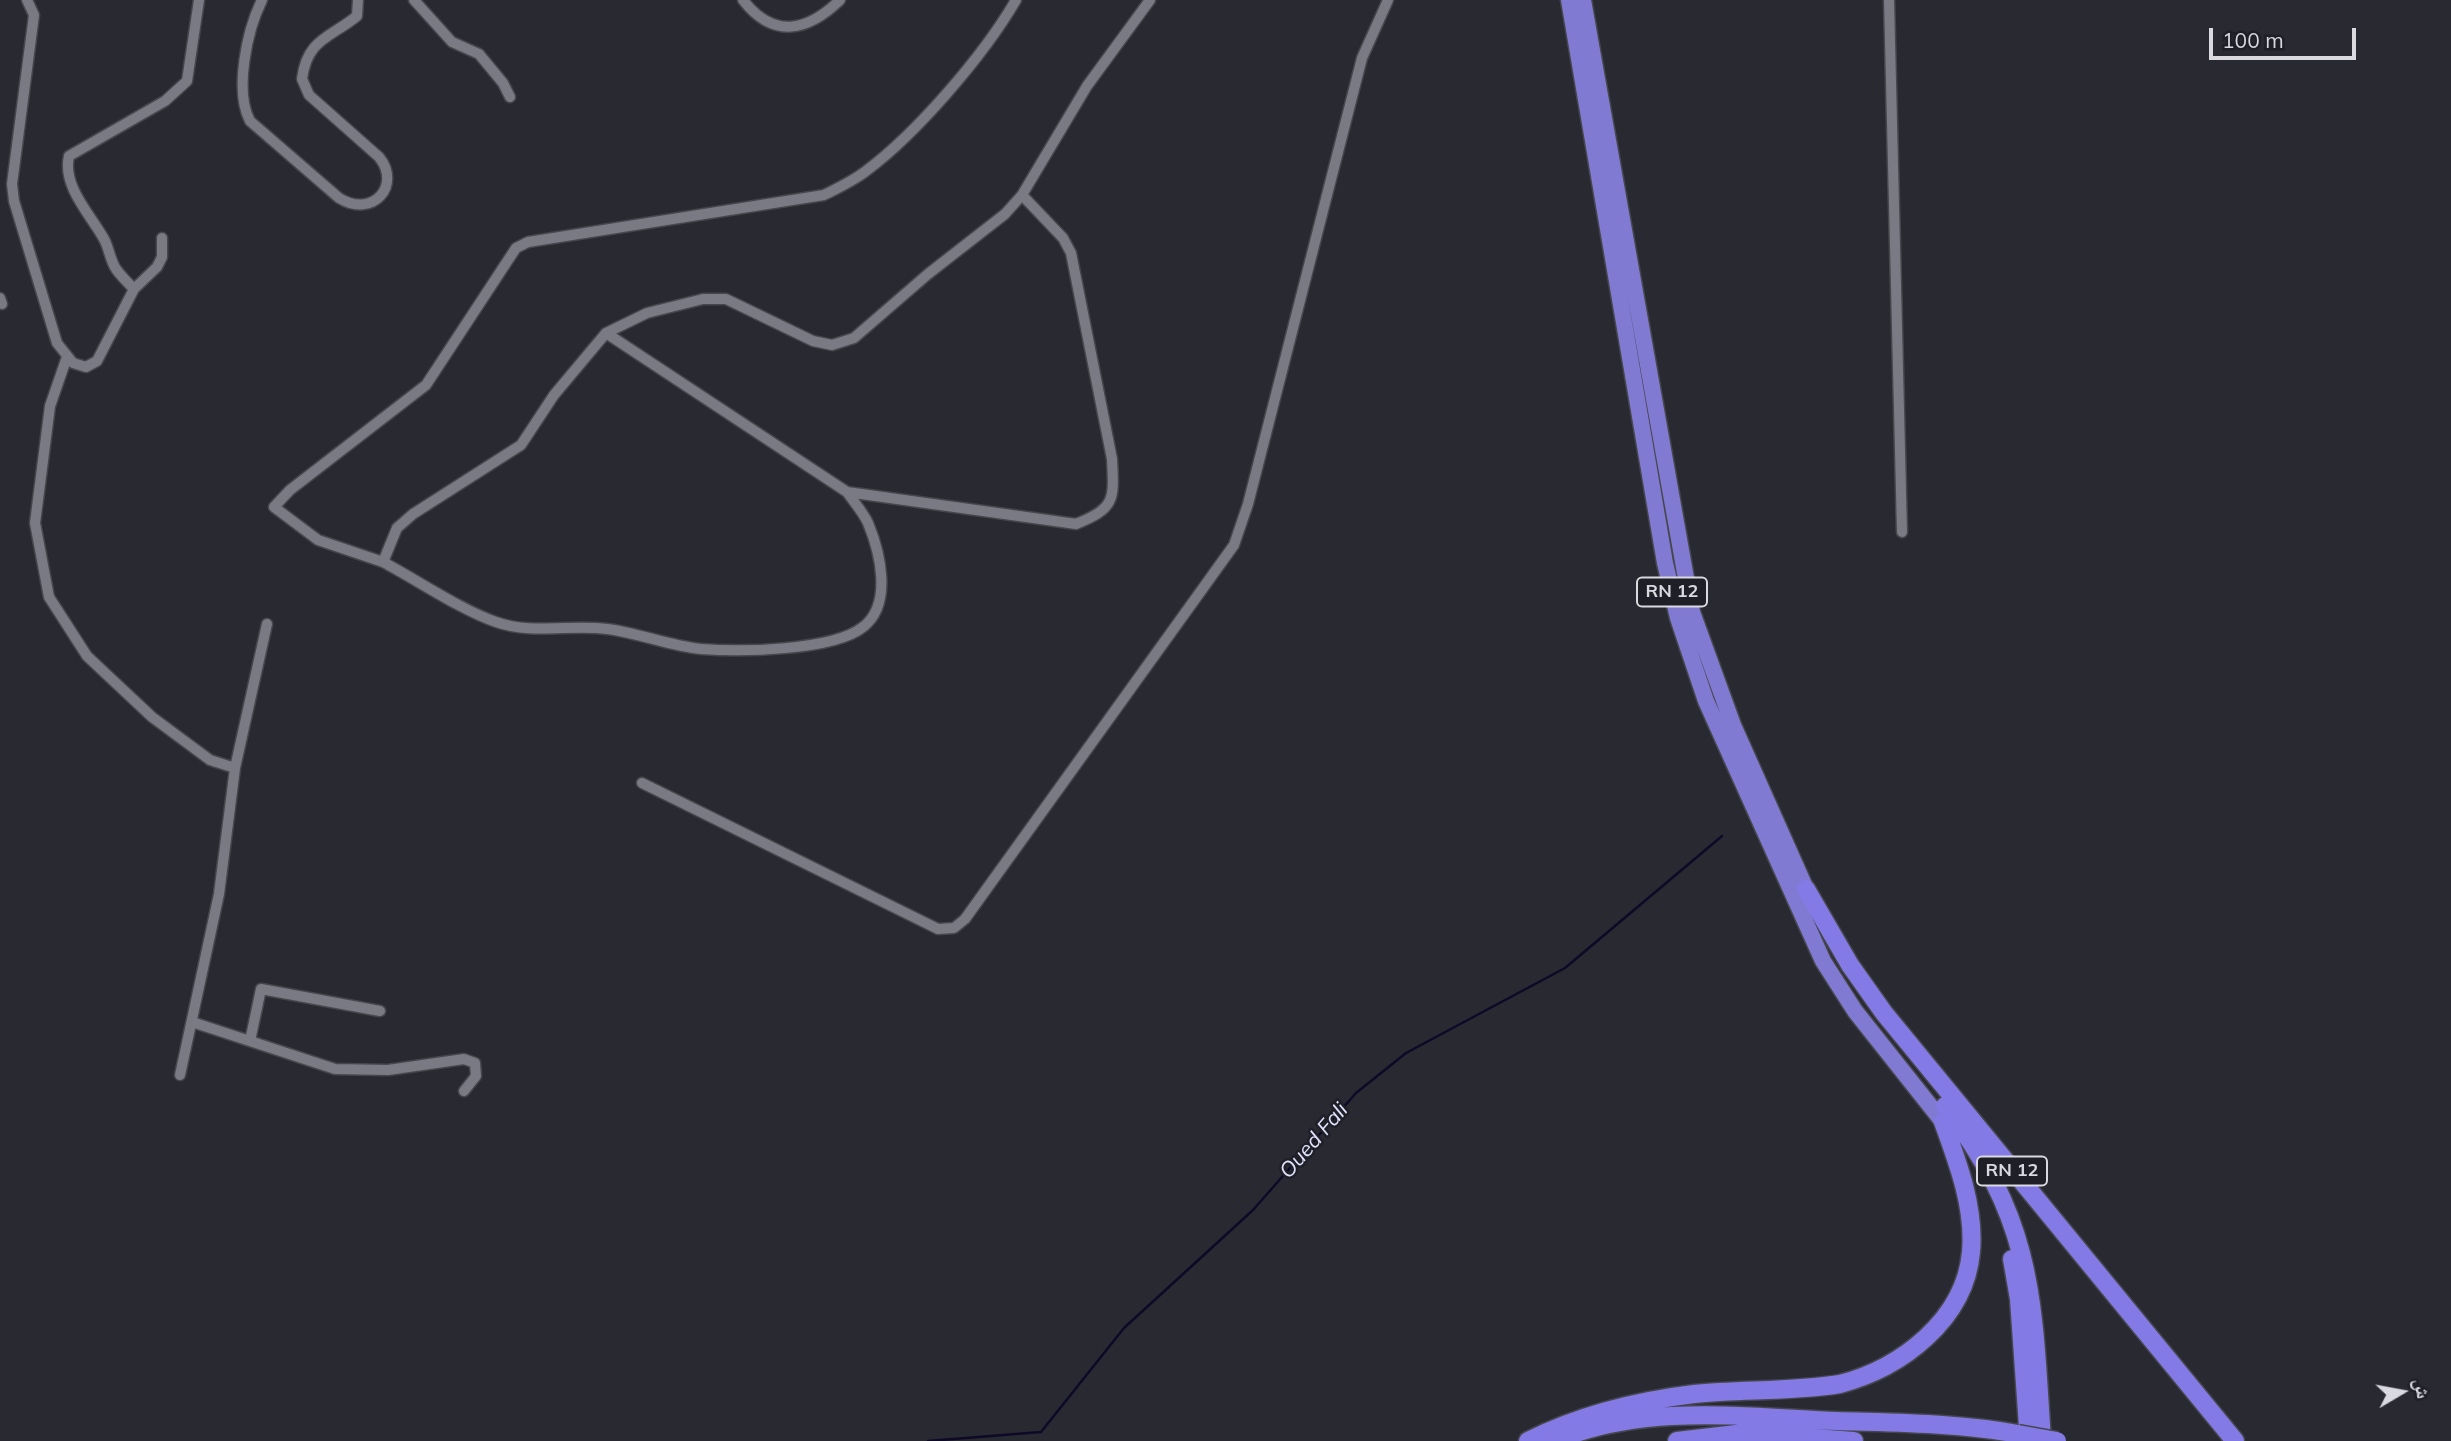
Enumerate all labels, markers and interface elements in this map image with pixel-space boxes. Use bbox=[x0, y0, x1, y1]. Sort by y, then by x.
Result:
scale bar bbox=[2213, 14, 2360, 58]
text: 100 m bbox=[2222, 27, 2284, 53]
road number: RN 12 bbox=[1637, 578, 1707, 606]
water label: Oued Fali bbox=[1274, 1098, 1354, 1184]
road number: RN 12 bbox=[1977, 1156, 2047, 1186]
north arrow bbox=[2367, 1357, 2437, 1427]
text: ش bbox=[2409, 1376, 2436, 1400]

